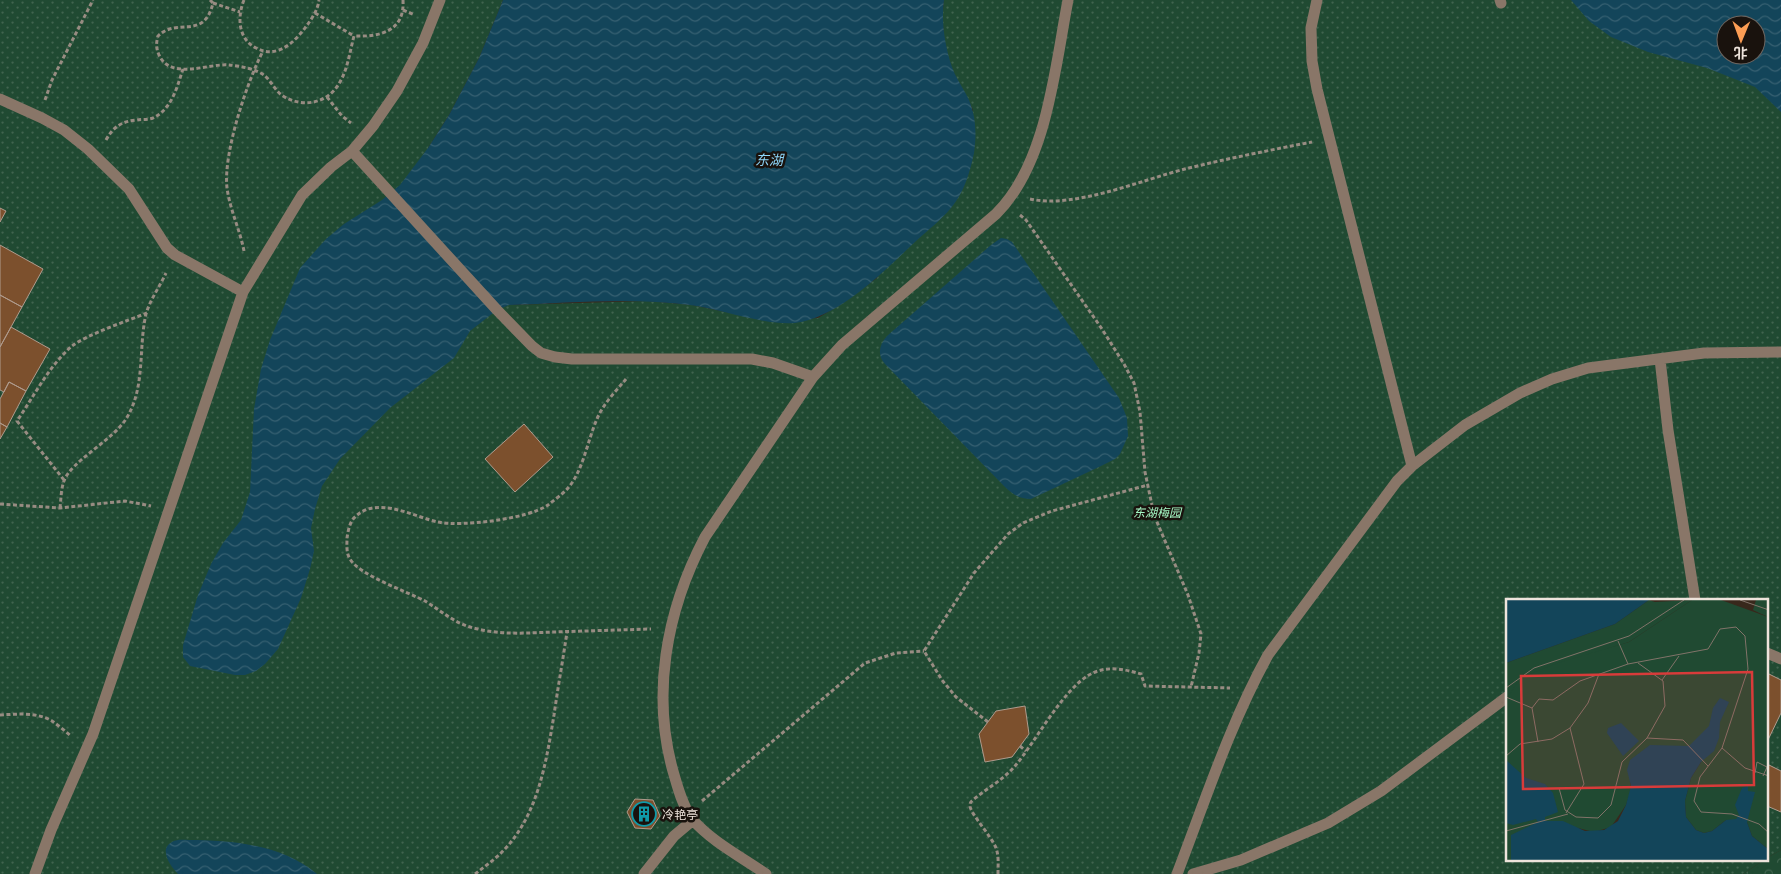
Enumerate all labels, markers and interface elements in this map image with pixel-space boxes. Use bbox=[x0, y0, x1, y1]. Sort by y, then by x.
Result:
north arrow bbox=[1716, 15, 1766, 65]
text: 北 bbox=[1734, 44, 1748, 63]
water label: 东湖 bbox=[755, 150, 785, 169]
park label: 东湖梅园 bbox=[1133, 504, 1183, 520]
inset map bbox=[1506, 599, 1768, 862]
building icon: 冷艳亭 bbox=[631, 801, 657, 827]
place label: 冷艳亭 bbox=[662, 806, 698, 822]

